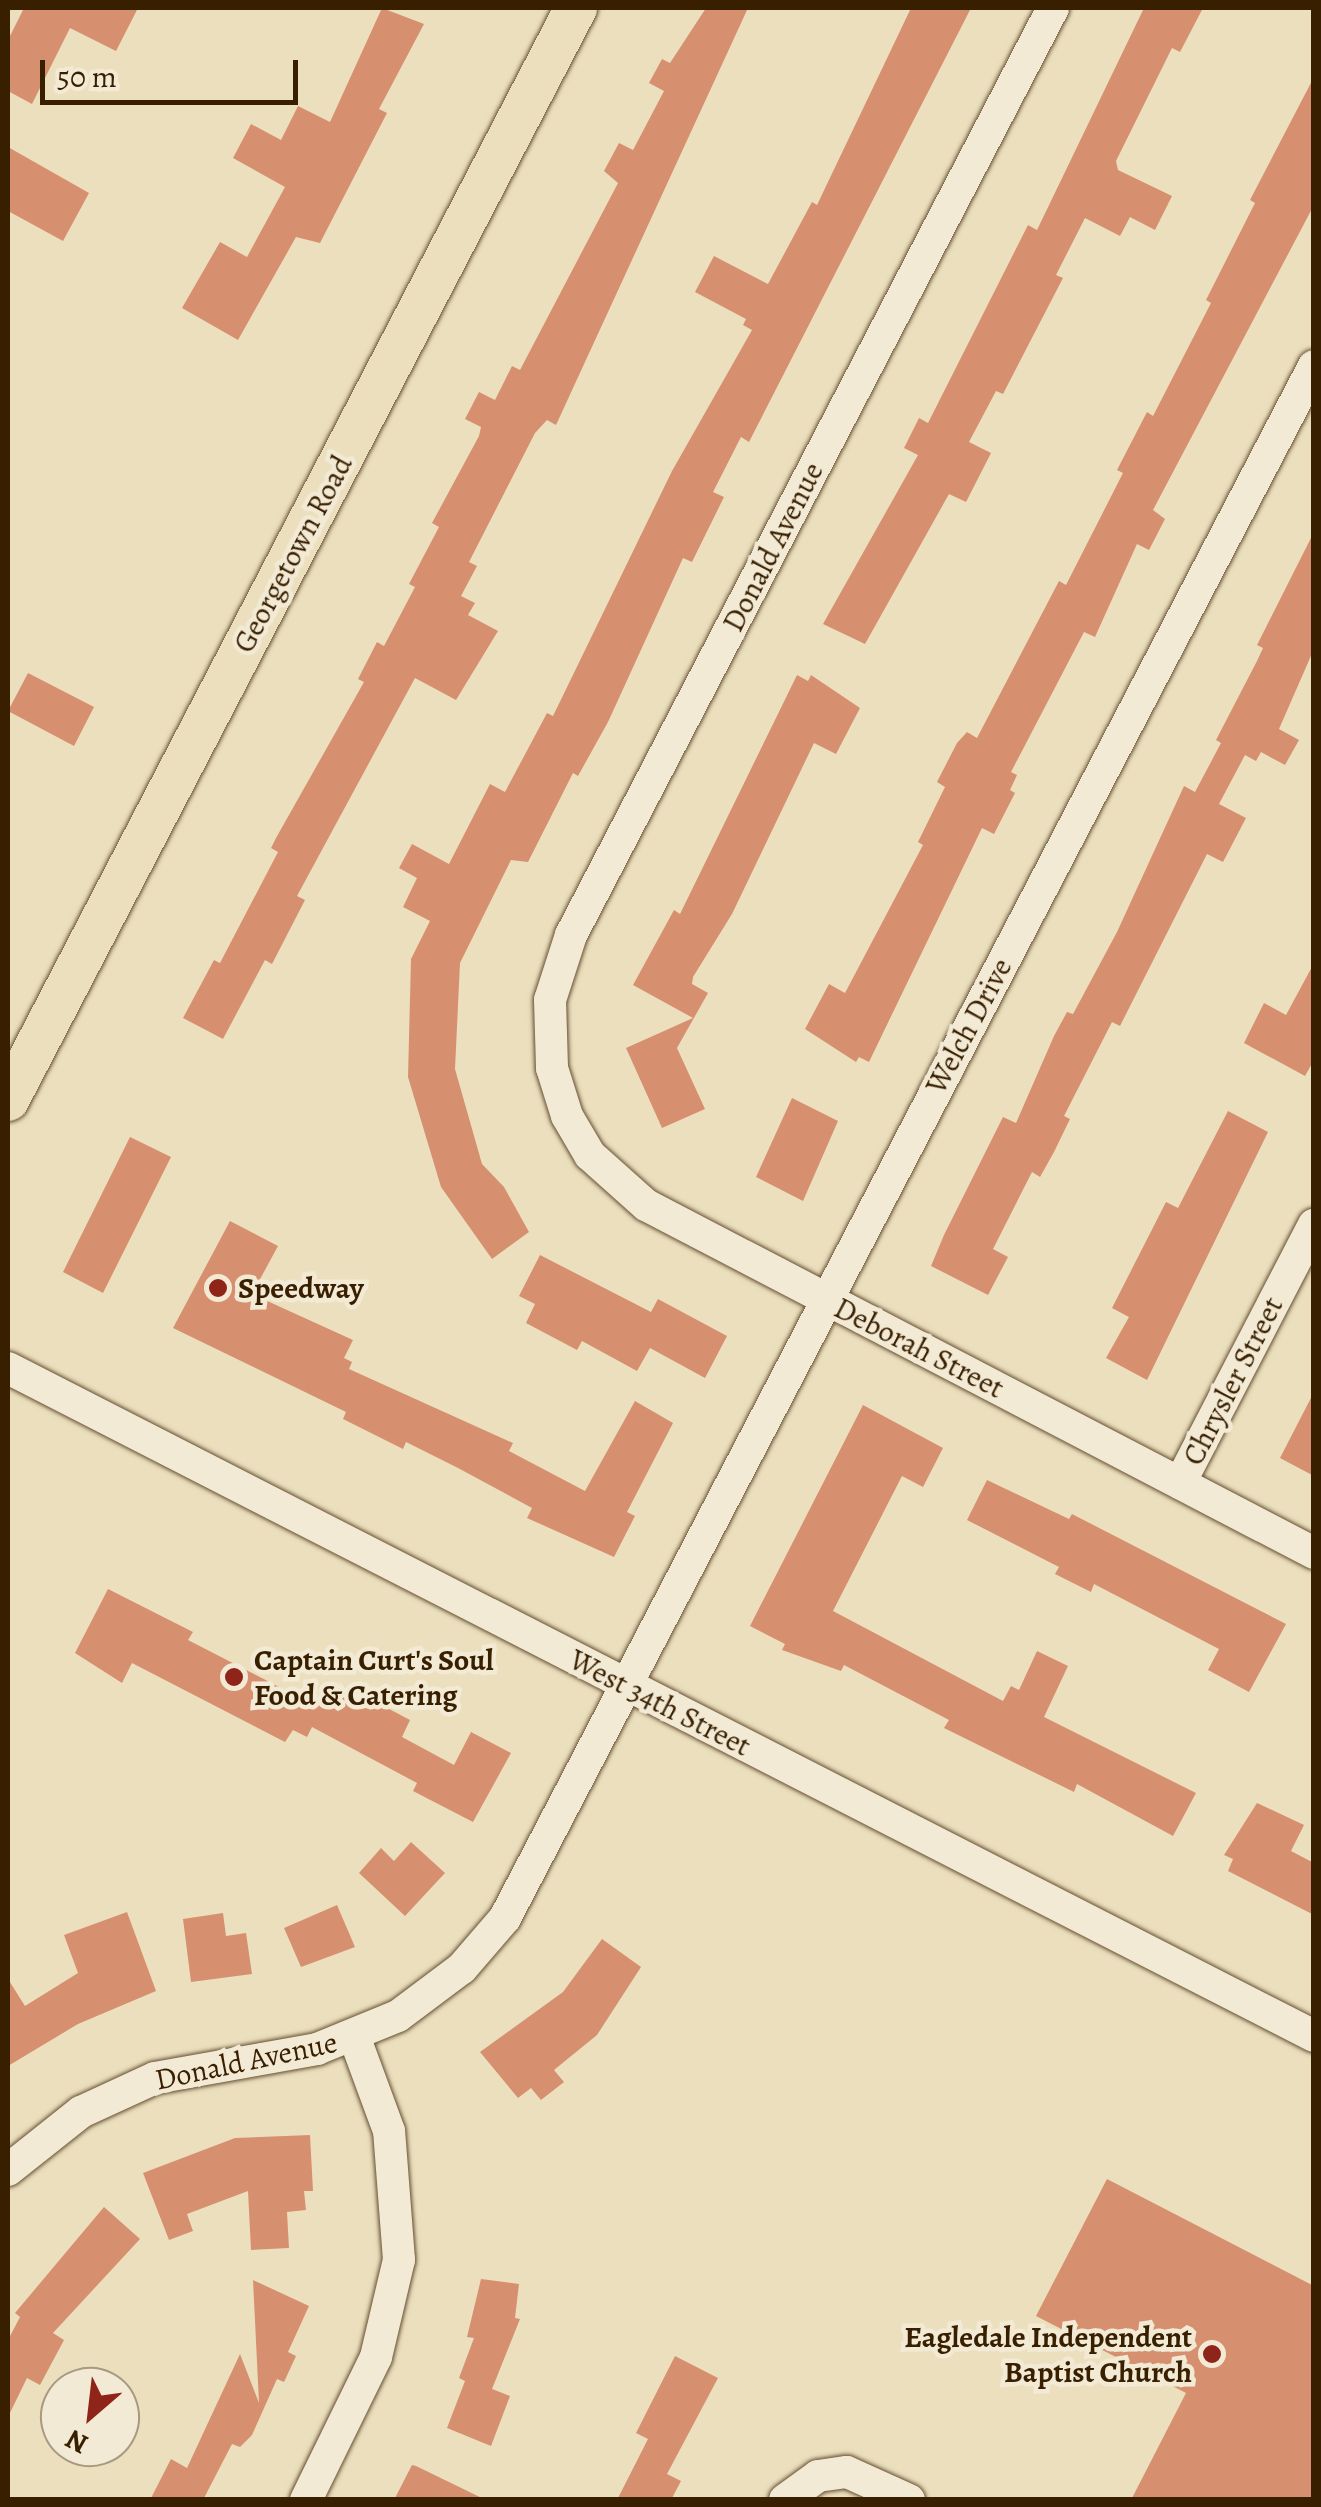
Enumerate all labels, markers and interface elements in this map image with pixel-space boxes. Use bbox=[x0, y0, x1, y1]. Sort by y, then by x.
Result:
scale bar bbox=[45, 40, 302, 102]
text: 50 m bbox=[57, 57, 117, 97]
street label: Georgetown Road bbox=[226, 449, 360, 659]
street label: Donald Avenue bbox=[715, 456, 831, 638]
street label: Welch Drive bbox=[918, 952, 1020, 1100]
place label: Speedway bbox=[238, 1270, 364, 1306]
marker: Speedway bbox=[207, 1277, 229, 1299]
street label: Deborah Street bbox=[828, 1290, 1010, 1406]
street label: Chrysler Street bbox=[1175, 1291, 1291, 1471]
place label: Captain Curt's Soul Food & Catering bbox=[254, 1642, 494, 1712]
street label: West 34th Street bbox=[563, 1642, 757, 1764]
marker: Captain Curt's Soul Food & Catering bbox=[223, 1666, 245, 1688]
street label: Donald Avenue bbox=[152, 2024, 340, 2098]
place label: Eagledale Independent Baptist Church bbox=[904, 2319, 1192, 2390]
marker: Eagledale Independent Baptist Church bbox=[1201, 2343, 1223, 2365]
north arrow bbox=[40, 2367, 140, 2467]
text: N bbox=[59, 2420, 95, 2463]

